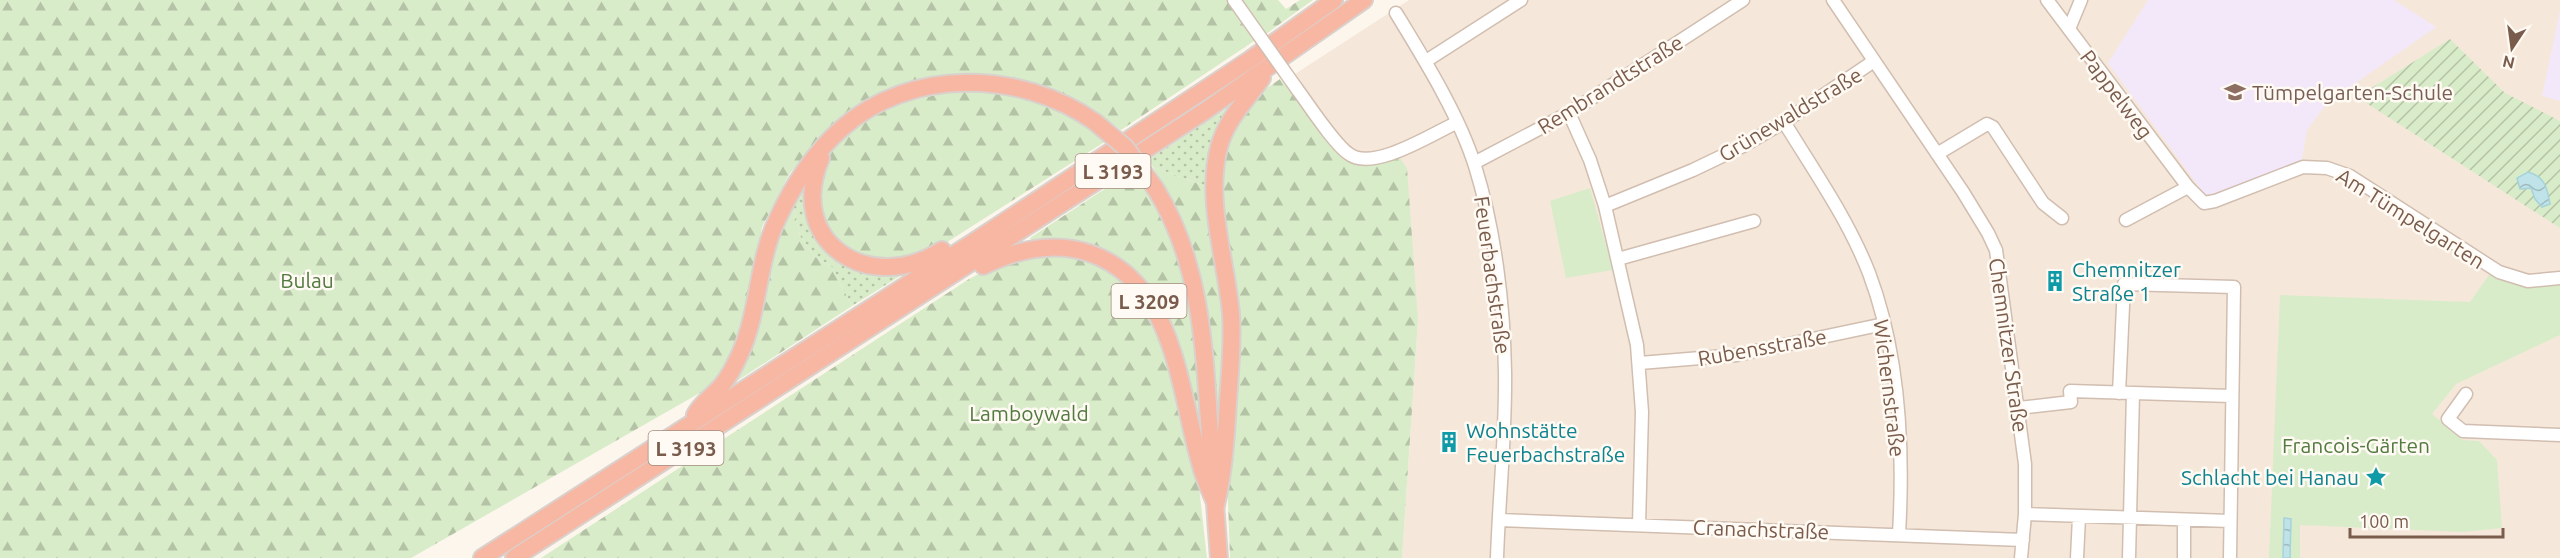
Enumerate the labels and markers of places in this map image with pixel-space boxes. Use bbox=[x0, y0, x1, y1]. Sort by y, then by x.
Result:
school or university icon: Tümpelgarten-Schule bbox=[2223, 80, 2247, 104]
place label: Tümpelgarten-Schule bbox=[2252, 80, 2453, 104]
place label: Chemnitzer Straße 1 bbox=[2072, 257, 2181, 305]
building icon: Chemnitzer Straße 1 bbox=[2043, 269, 2067, 293]
place label: Wohnstätte Feuerbachstraße bbox=[1466, 418, 1625, 466]
building icon: Wohnstätte Feuerbachstraße bbox=[1437, 430, 1461, 454]
place label: Schlacht bei Hanau bbox=[2181, 465, 2359, 489]
place icon: Schlacht bei Hanau bbox=[2364, 465, 2388, 489]

